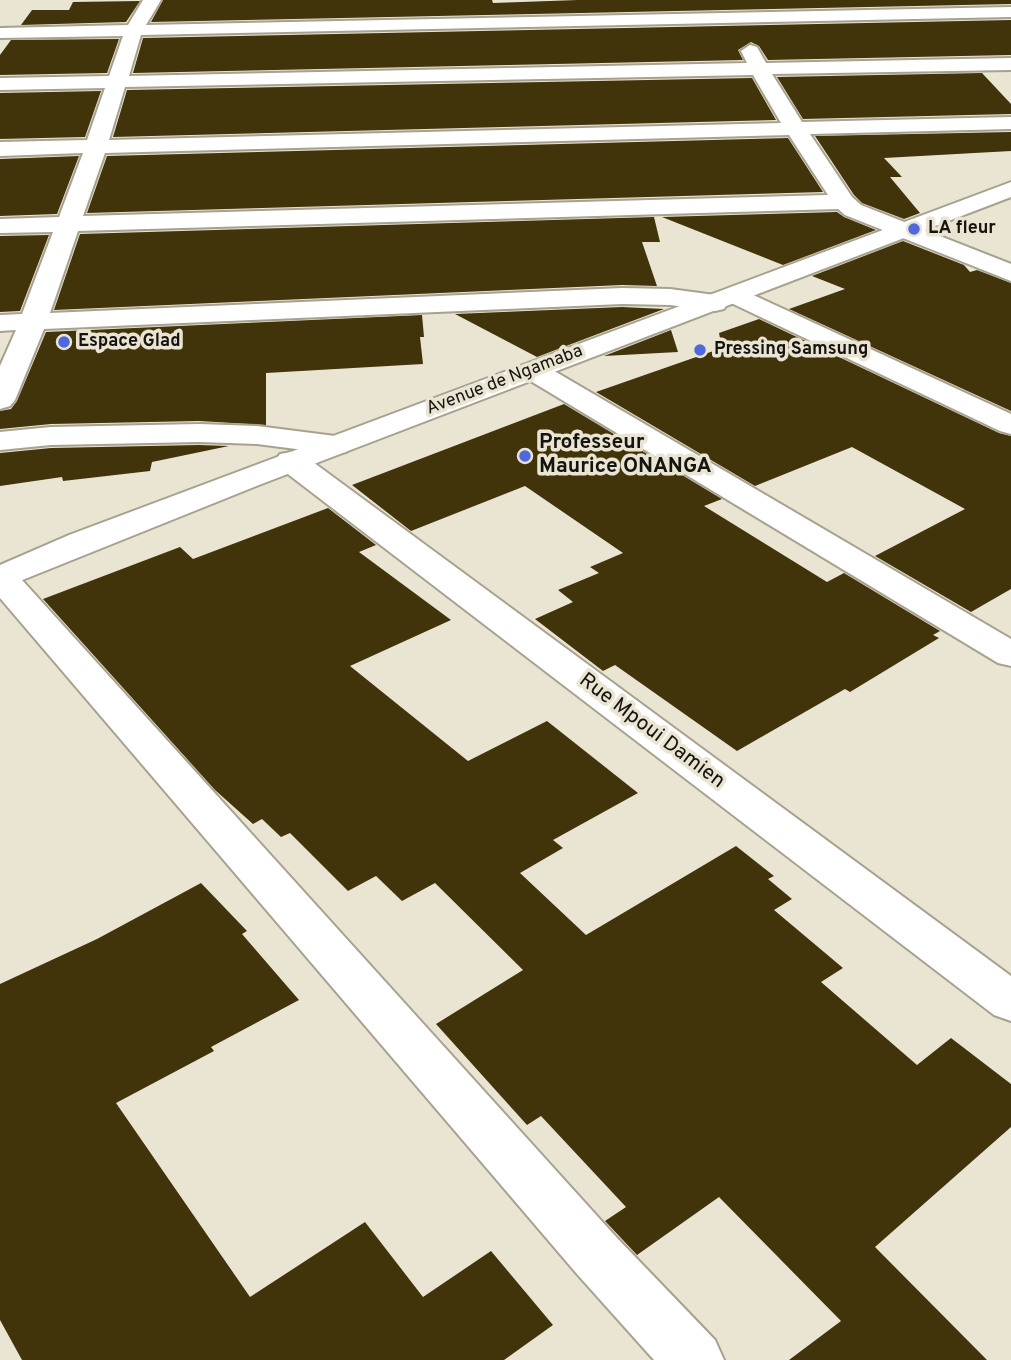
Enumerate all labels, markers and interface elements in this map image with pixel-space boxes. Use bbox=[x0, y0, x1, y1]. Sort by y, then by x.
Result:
place label: LA fleur bbox=[928, 218, 996, 240]
marker: LA fleur bbox=[906, 221, 922, 237]
place label: Espace Glad bbox=[78, 331, 181, 353]
marker: Espace Glad bbox=[56, 334, 72, 350]
place label: Pressing Samsung bbox=[714, 339, 868, 361]
street label: Avenue de Ngamaba bbox=[424, 341, 586, 421]
marker: Pressing Samsung bbox=[692, 342, 708, 358]
place label: Professeur Maurice ONANGA bbox=[539, 431, 711, 481]
marker: Professeur Maurice ONANGA bbox=[517, 448, 533, 464]
street label: Rue Mpoui Damien bbox=[573, 669, 729, 795]

